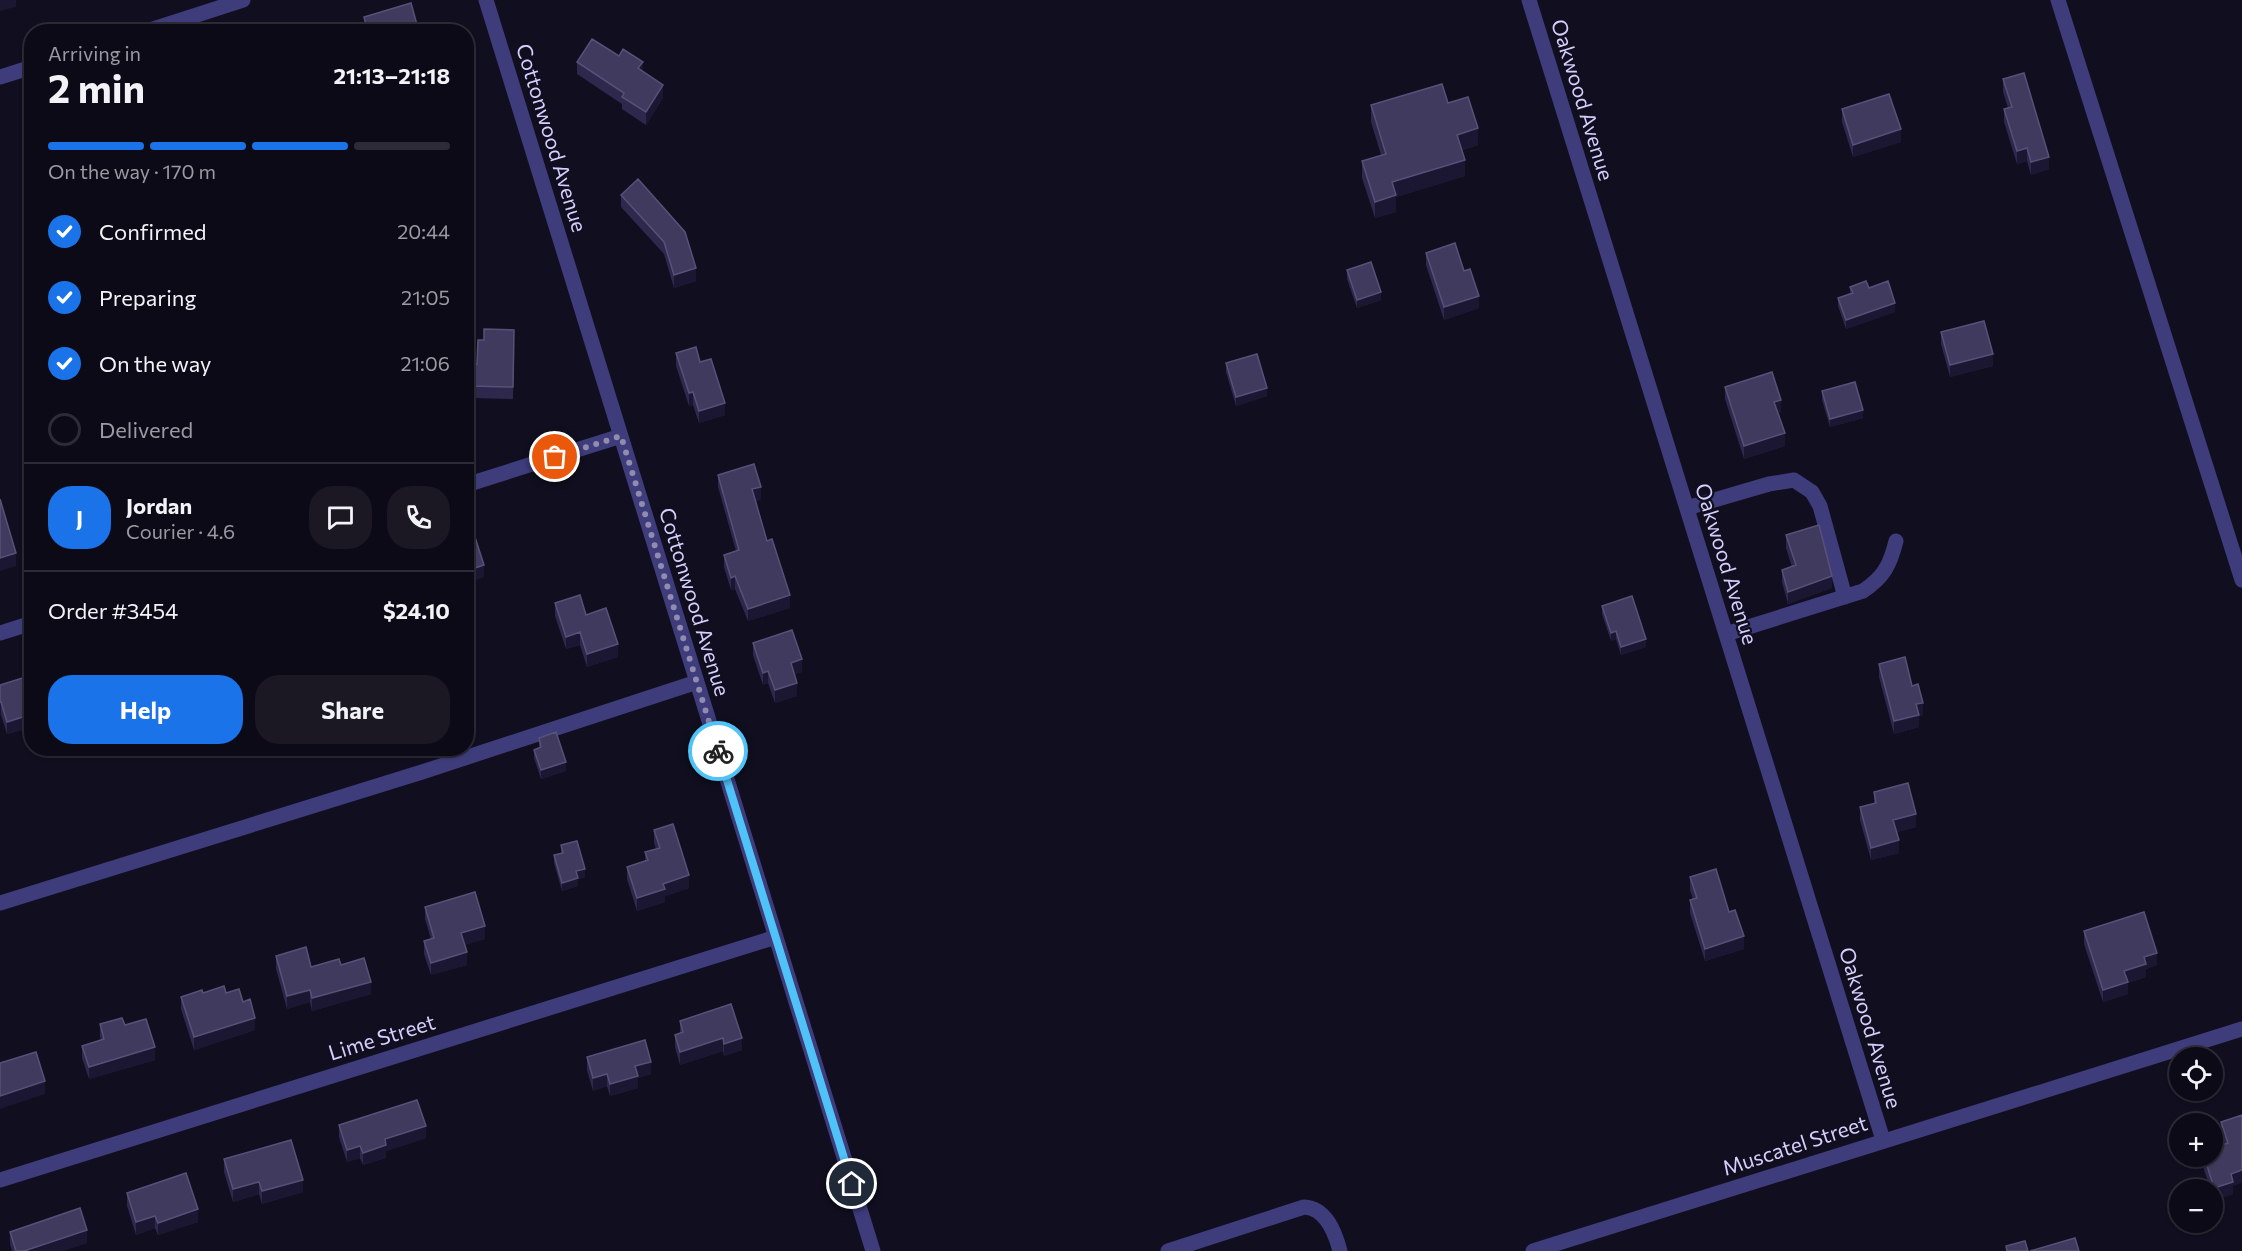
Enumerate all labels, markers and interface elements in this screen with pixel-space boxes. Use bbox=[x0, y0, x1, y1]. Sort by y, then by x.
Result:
street label: Oakwood Avenue bbox=[1547, 16, 1620, 183]
street label: Cottonwood Avenue bbox=[512, 40, 593, 235]
text: Arriving in bbox=[48, 41, 141, 65]
text: 21:13–21:18 bbox=[334, 62, 450, 89]
text: 2 min bbox=[48, 63, 145, 111]
text: On the way · 170 m bbox=[48, 159, 216, 183]
icon: check bbox=[48, 215, 81, 248]
text: Confirmed bbox=[99, 218, 206, 245]
text: 20:44 bbox=[397, 219, 450, 243]
icon: check bbox=[48, 281, 81, 314]
text: Preparing bbox=[99, 284, 196, 311]
text: 21:05 bbox=[401, 285, 450, 309]
icon: check bbox=[48, 347, 81, 380]
text: On the way bbox=[99, 350, 211, 377]
text: 21:06 bbox=[400, 351, 450, 375]
text: Delivered bbox=[99, 416, 193, 443]
pin bbox=[529, 431, 580, 482]
icon: bag bbox=[538, 440, 571, 473]
street label: Oakwood Avenue bbox=[1691, 480, 1764, 647]
button: chat bbox=[309, 486, 372, 549]
button: phone bbox=[387, 486, 450, 549]
text: Jordan bbox=[126, 492, 192, 519]
text: J bbox=[76, 504, 83, 531]
street label: Cottonwood Avenue bbox=[655, 504, 736, 699]
text: Courier · 4.6 bbox=[126, 519, 235, 543]
text: Order #3454 bbox=[48, 597, 178, 624]
text: $24.10 bbox=[383, 597, 450, 624]
button: Help bbox=[48, 675, 243, 744]
button: Share bbox=[255, 675, 450, 744]
courier bbox=[688, 721, 748, 781]
icon: bike bbox=[702, 735, 735, 768]
street label: Oakwood Avenue bbox=[1835, 944, 1908, 1111]
street label: Lime Street bbox=[325, 1009, 438, 1065]
map controls bbox=[2169, 1047, 2223, 1233]
button: locate bbox=[2169, 1047, 2223, 1101]
street label: Muscatel Street bbox=[1719, 1109, 1870, 1180]
button: + bbox=[2169, 1113, 2223, 1167]
pin bbox=[826, 1158, 877, 1209]
icon: home bbox=[835, 1167, 868, 1200]
button: − bbox=[2169, 1179, 2223, 1233]

